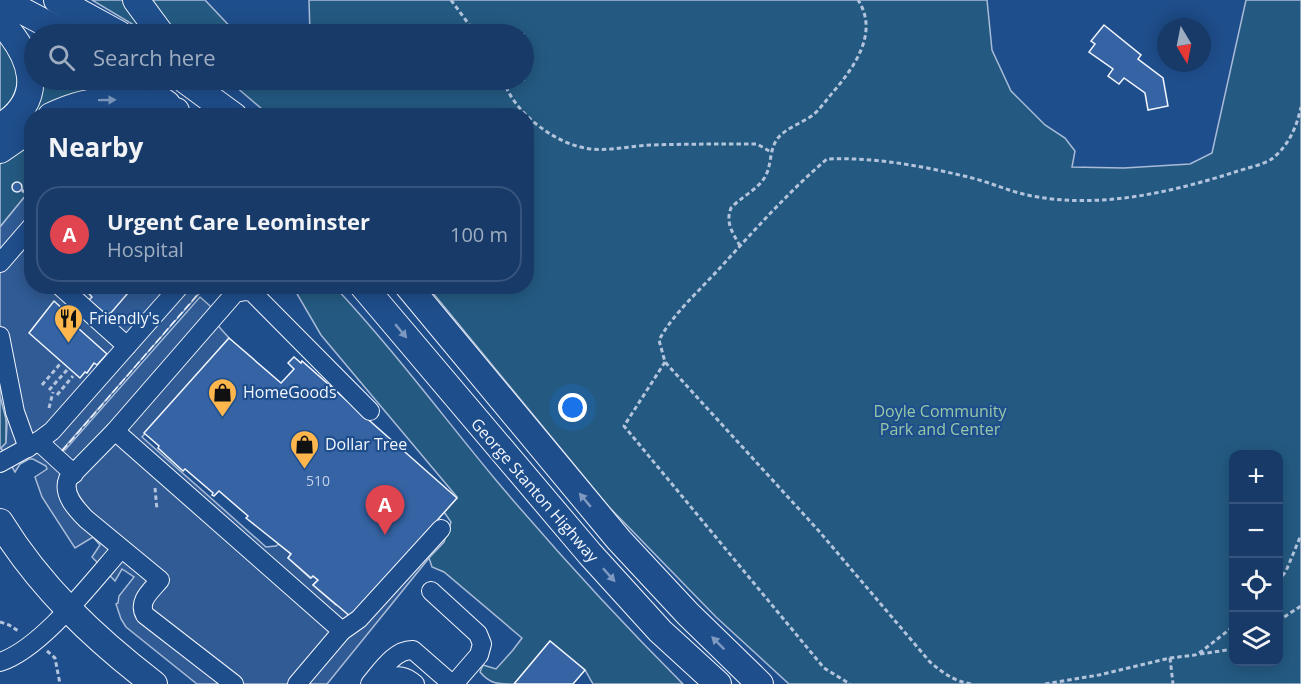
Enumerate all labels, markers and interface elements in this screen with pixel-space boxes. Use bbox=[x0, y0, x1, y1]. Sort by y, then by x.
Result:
north arrow bbox=[1157, 18, 1211, 72]
search box bbox=[24, 24, 534, 90]
icon: search bbox=[45, 41, 78, 74]
text: Search here bbox=[93, 42, 216, 72]
one-way arrow bbox=[98, 96, 117, 105]
text: Nearby bbox=[48, 129, 143, 165]
text: Urgent Care Leominster bbox=[107, 206, 370, 236]
text: A bbox=[63, 221, 76, 248]
text: 100 m bbox=[450, 221, 508, 248]
text: Hospital bbox=[107, 236, 184, 263]
restaurant icon: Friendly's bbox=[52, 302, 84, 344]
place label: Friendly's bbox=[89, 307, 160, 329]
one-way arrow bbox=[394, 323, 407, 338]
shop icon: HomeGoods bbox=[206, 376, 238, 418]
place label: HomeGoods bbox=[243, 381, 337, 403]
your location bbox=[558, 393, 587, 422]
park label: Doyle Community Park and Center bbox=[873, 400, 1008, 440]
street label: George Stanton Highway bbox=[466, 413, 605, 568]
shop icon: Dollar Tree bbox=[288, 428, 320, 470]
place label: Dollar Tree bbox=[325, 433, 407, 455]
map controls bbox=[1229, 450, 1283, 666]
button: + bbox=[1229, 450, 1283, 504]
house number: 510 bbox=[306, 471, 330, 490]
pin: A bbox=[366, 486, 404, 535]
one-way arrow bbox=[579, 492, 592, 508]
button: − bbox=[1229, 504, 1283, 558]
button: locate bbox=[1229, 558, 1283, 612]
one-way arrow bbox=[602, 568, 616, 583]
button: layers bbox=[1229, 612, 1283, 666]
one-way arrow bbox=[710, 636, 725, 650]

